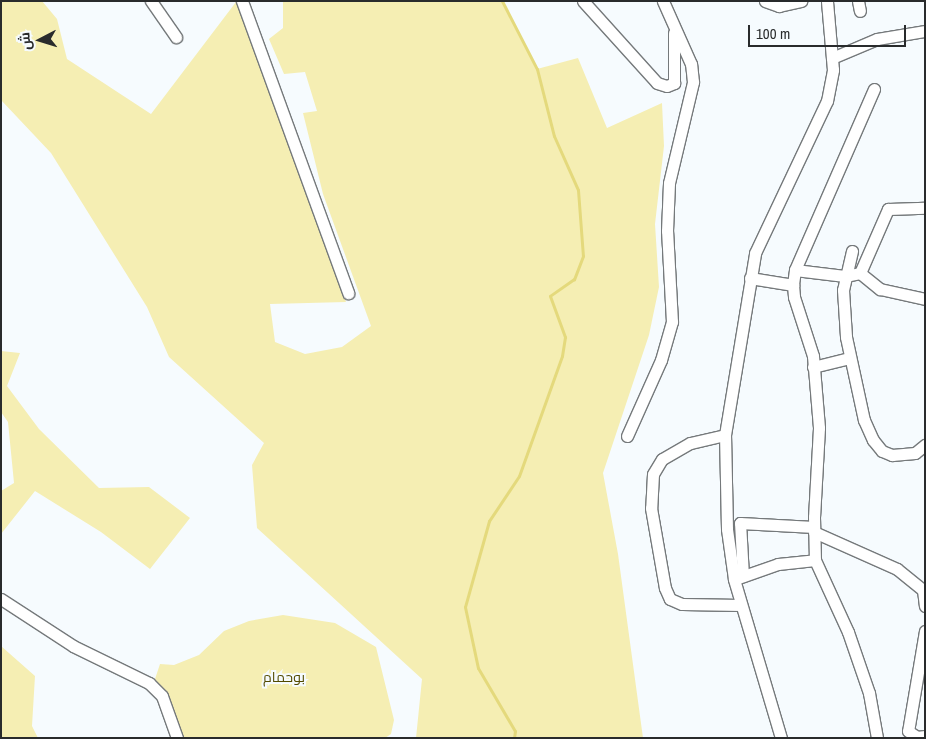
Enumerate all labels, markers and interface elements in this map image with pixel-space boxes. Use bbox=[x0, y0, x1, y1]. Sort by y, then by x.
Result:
north arrow bbox=[15, 15, 65, 65]
scale bar bbox=[751, 15, 908, 47]
text: 100 m bbox=[756, 23, 790, 44]
text: ش bbox=[15, 32, 35, 51]
park label: بوحمام bbox=[263, 669, 305, 685]

